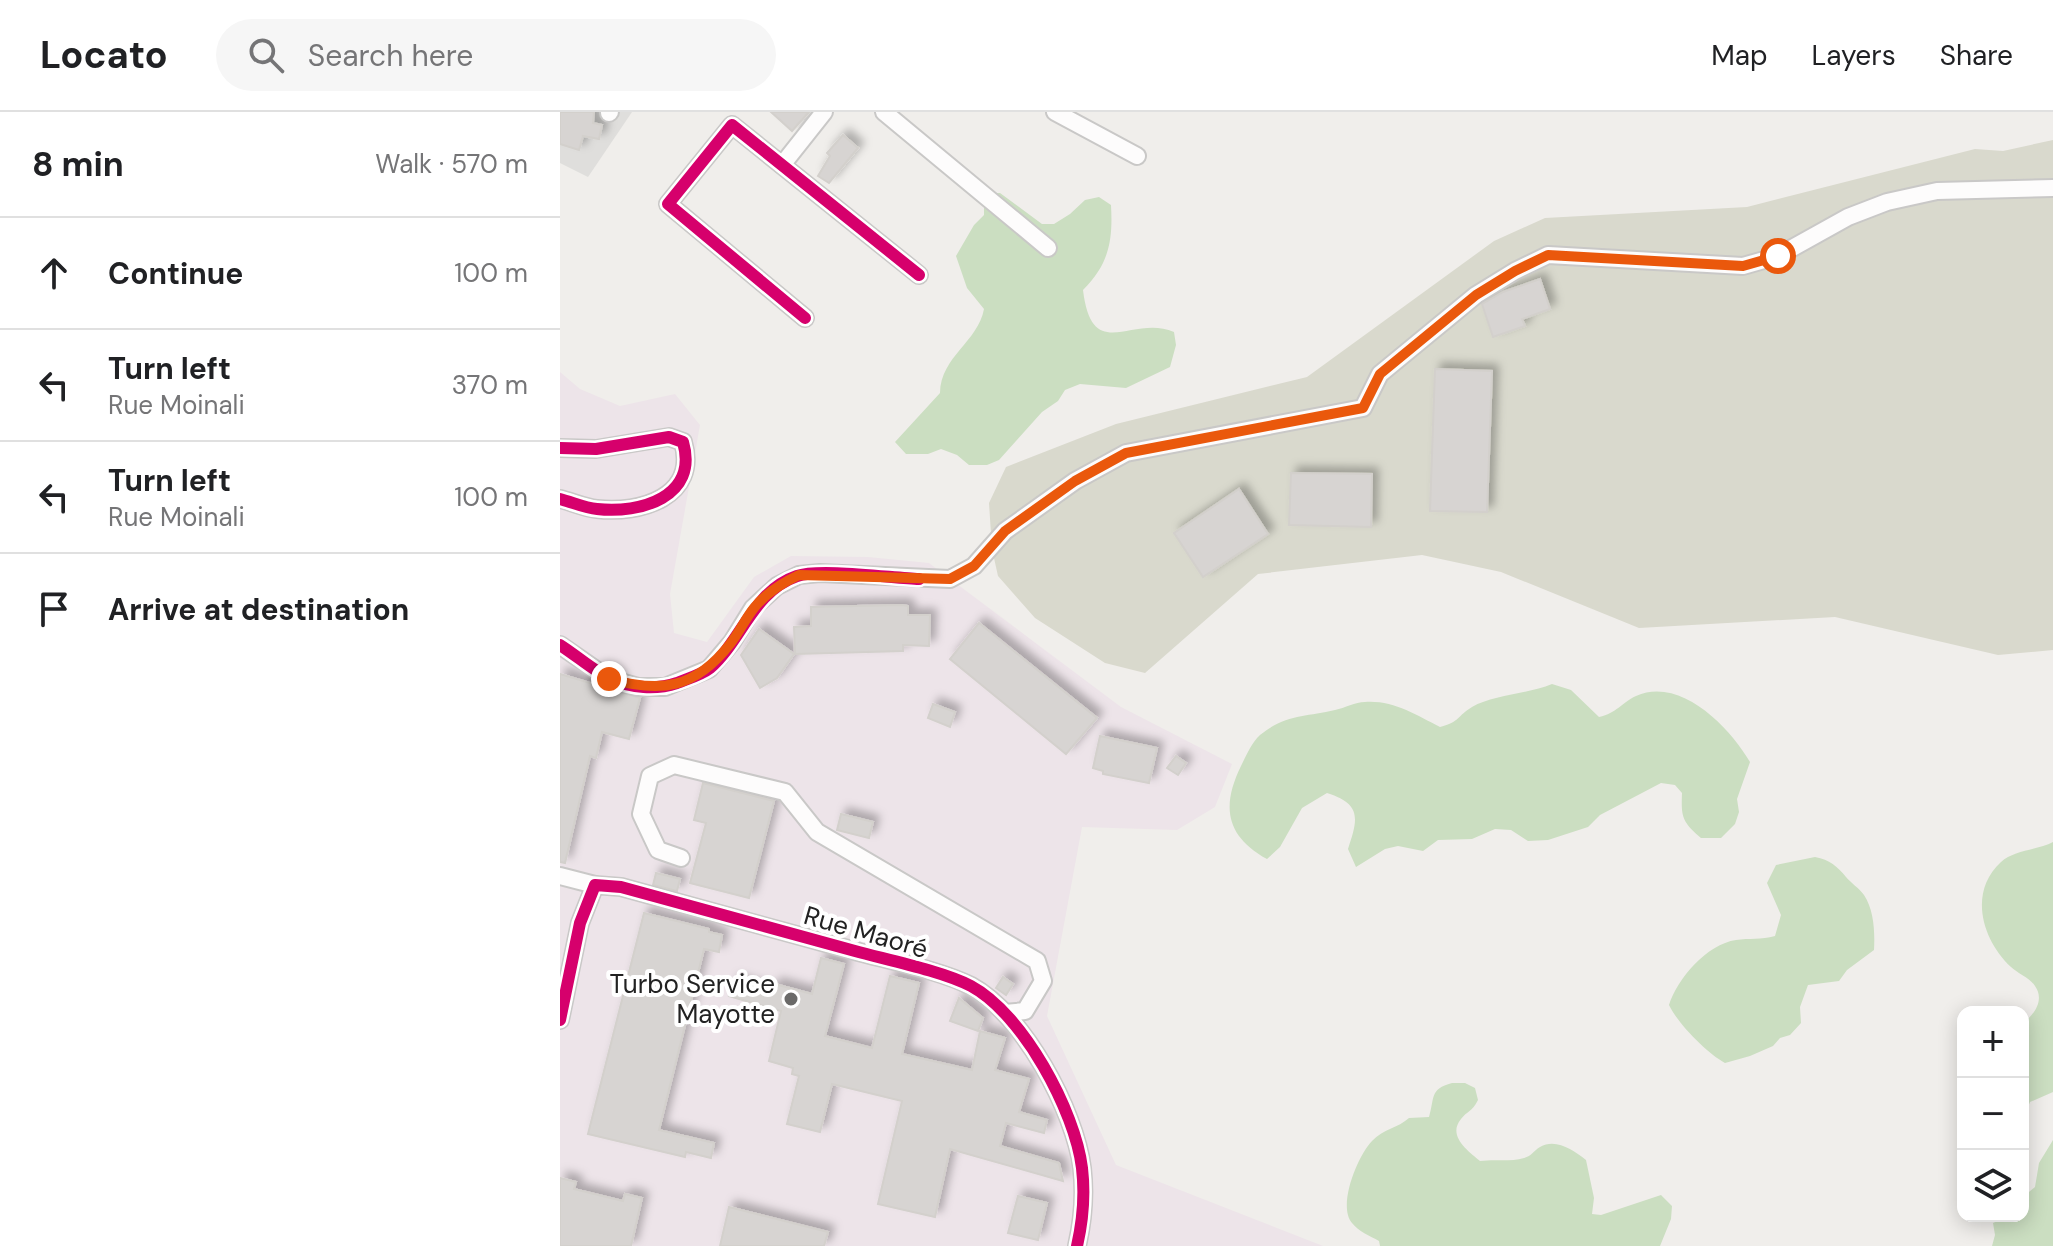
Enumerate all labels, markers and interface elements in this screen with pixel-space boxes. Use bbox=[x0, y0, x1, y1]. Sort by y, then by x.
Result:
search box bbox=[216, 19, 776, 91]
text: Locato bbox=[40, 30, 168, 80]
icon: search bbox=[244, 33, 288, 77]
text: Search here bbox=[308, 36, 473, 75]
text: Map bbox=[1711, 37, 1768, 74]
text: Layers bbox=[1812, 37, 1896, 74]
text: Share bbox=[1940, 37, 2013, 74]
text: 8 min bbox=[32, 142, 124, 187]
text: Walk · 570 m bbox=[375, 147, 528, 181]
route start bbox=[1760, 238, 1796, 274]
icon: ahead bbox=[32, 251, 76, 295]
text: Continue bbox=[108, 254, 243, 293]
text: 100 m bbox=[454, 256, 528, 290]
text: Turn left bbox=[108, 349, 231, 388]
icon: left bbox=[32, 363, 76, 407]
text: 370 m bbox=[452, 368, 528, 402]
text: Rue Moinali bbox=[108, 388, 245, 422]
text: Turn left bbox=[108, 461, 231, 500]
icon: left bbox=[32, 475, 76, 519]
text: 100 m bbox=[454, 480, 528, 514]
text: Rue Moinali bbox=[108, 500, 245, 534]
icon: arrive bbox=[32, 587, 76, 631]
text: Arrive at destination bbox=[108, 590, 409, 629]
route end bbox=[591, 661, 627, 697]
street label: Rue Maoré bbox=[800, 898, 932, 966]
place label: Turbo Service Mayotte bbox=[610, 967, 775, 1031]
marker: Turbo Service Mayotte bbox=[782, 990, 800, 1008]
map controls bbox=[1957, 1006, 2029, 1222]
button: + bbox=[1957, 1006, 2029, 1078]
button: − bbox=[1957, 1078, 2029, 1150]
button: layers bbox=[1957, 1150, 2029, 1222]

